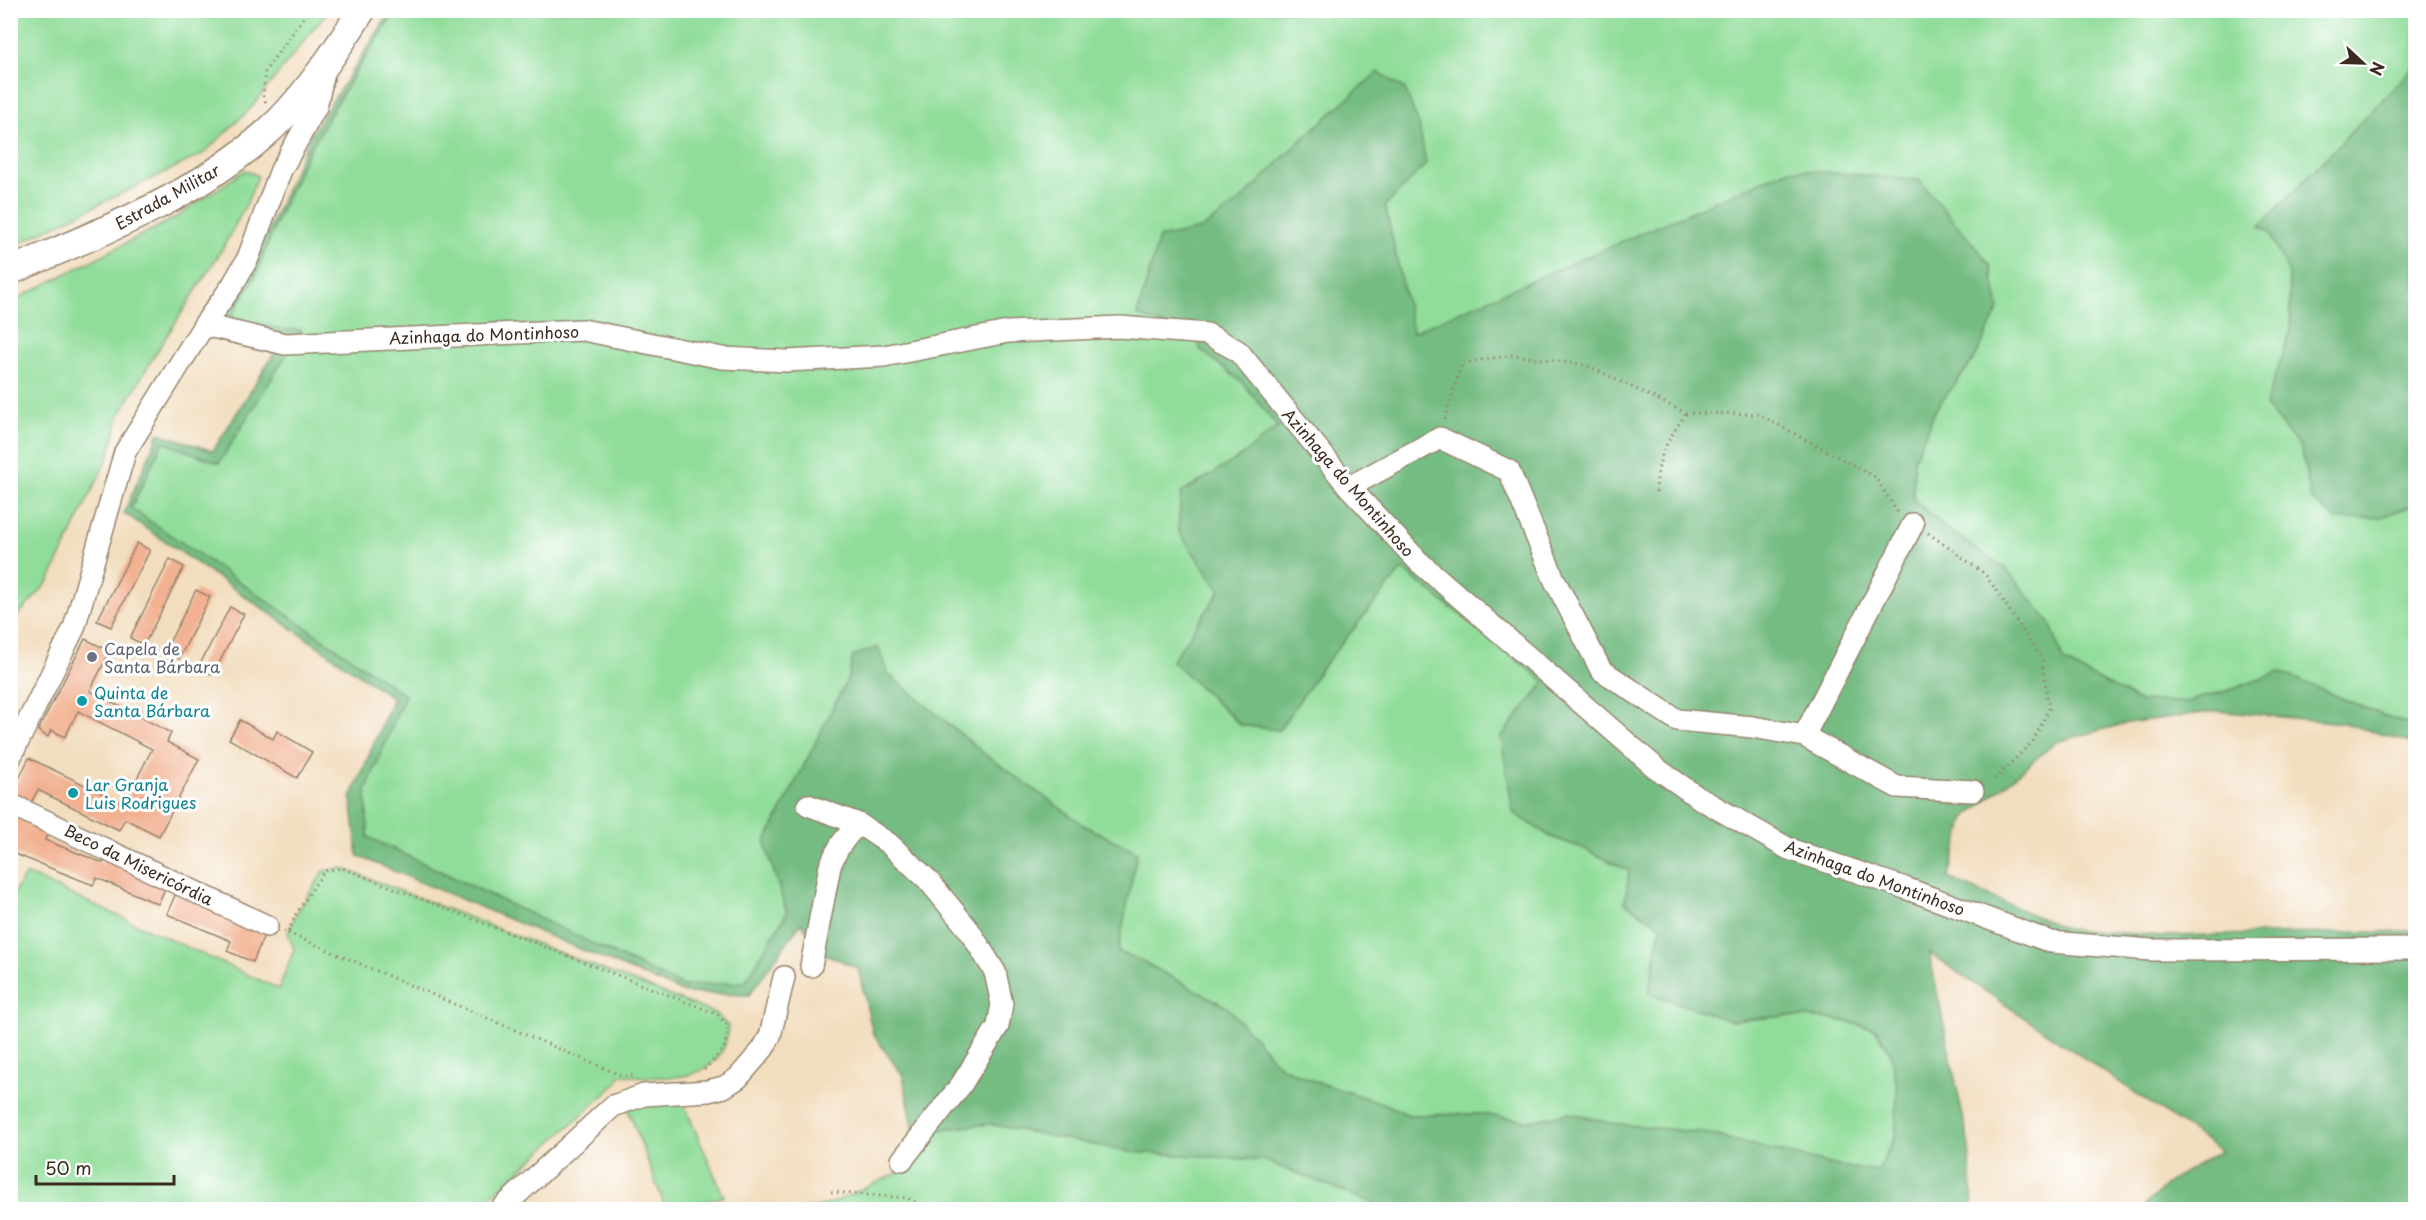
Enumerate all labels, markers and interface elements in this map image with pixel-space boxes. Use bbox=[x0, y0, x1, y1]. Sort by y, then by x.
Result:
north arrow bbox=[2333, 33, 2393, 93]
text: N bbox=[2364, 59, 2391, 79]
street label: Estrada Militar bbox=[110, 157, 225, 235]
street label: Azinhaga do Montinhoso bbox=[389, 319, 579, 349]
street label: Azinhaga do Montinhoso bbox=[1278, 402, 1420, 562]
place label: Capela de Santa Bárbara bbox=[104, 636, 220, 678]
marker: Capela de Santa Bárbara bbox=[85, 650, 99, 664]
place label: Quinta de Santa Bárbara bbox=[94, 680, 210, 722]
marker: Quinta de Santa Bárbara bbox=[75, 694, 89, 708]
place label: Lar Granja Luis Rodrigues bbox=[85, 772, 196, 814]
marker: Lar Granja Luis Rodrigues bbox=[66, 786, 80, 800]
street label: Beco da Misericórdia bbox=[60, 817, 218, 911]
street label: Azinhaga do Montinhoso bbox=[1782, 833, 1968, 921]
scale bar bbox=[36, 1148, 174, 1186]
text: 50 m bbox=[45, 1154, 92, 1181]

